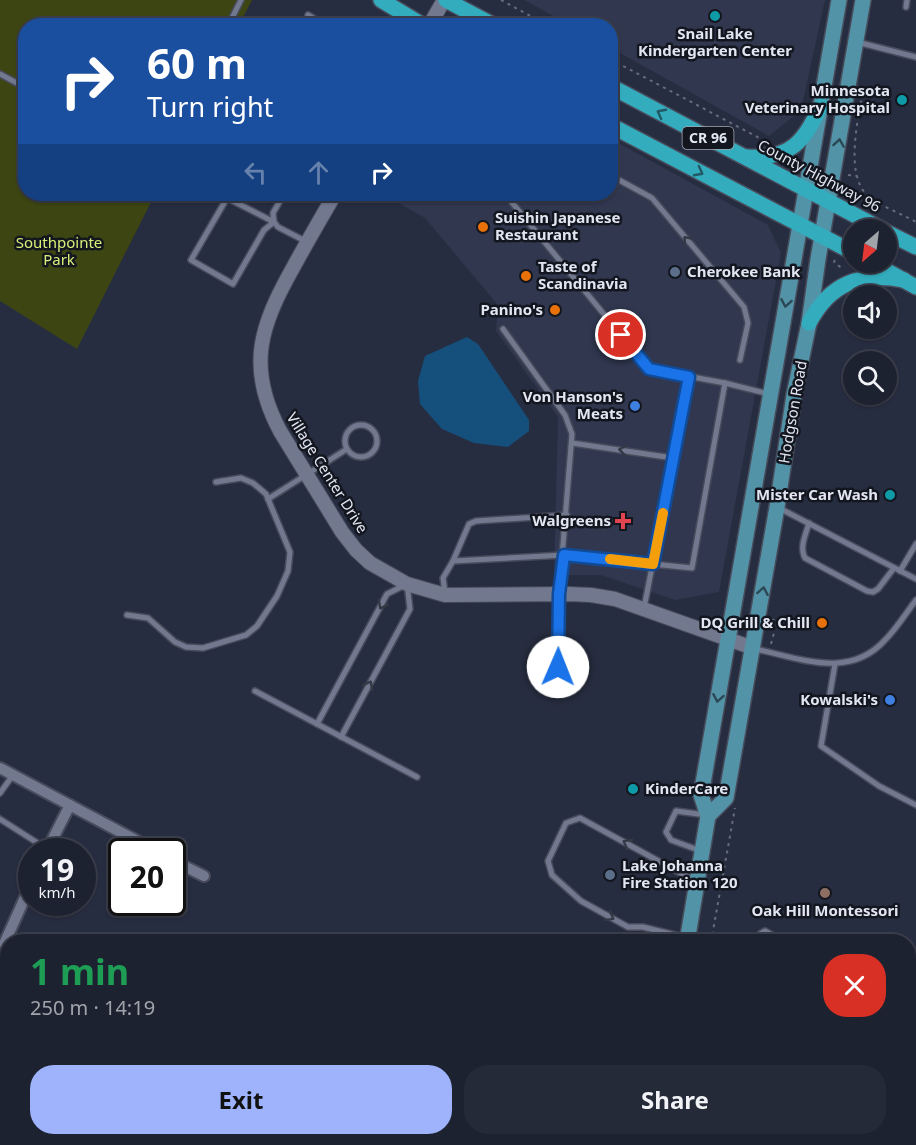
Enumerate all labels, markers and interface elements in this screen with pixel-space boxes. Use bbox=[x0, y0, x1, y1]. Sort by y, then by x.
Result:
marker: Snail Lake Kindergarten Center bbox=[708, 9, 722, 23]
place label: Snail Lake Kindergarten Center bbox=[638, 23, 792, 60]
text: 60 m bbox=[147, 34, 247, 91]
icon: right bbox=[48, 42, 126, 120]
place label: Minnesota Veterinary Hospital bbox=[745, 80, 890, 117]
text: Turn right bbox=[147, 88, 273, 125]
marker: Minnesota Veterinary Hospital bbox=[895, 93, 909, 107]
one-way arrow bbox=[656, 109, 667, 120]
road number: CR 96 bbox=[682, 127, 734, 149]
street label: County Highway 96 bbox=[755, 134, 884, 216]
one-way arrow bbox=[832, 139, 844, 148]
icon: left bbox=[239, 156, 272, 189]
icon: ahead bbox=[302, 156, 335, 189]
icon: right bbox=[365, 156, 398, 189]
one-way arrow bbox=[693, 164, 704, 176]
place label: Suishin Japanese Restaurant bbox=[495, 207, 621, 244]
north arrow bbox=[843, 219, 897, 273]
map controls bbox=[843, 219, 897, 405]
marker: Suishin Japanese Restaurant bbox=[476, 220, 490, 234]
park label: Southpointe Park bbox=[16, 232, 102, 269]
one-way arrow bbox=[684, 236, 695, 247]
place label: Taste of Scandinavia bbox=[538, 256, 627, 293]
place label: Cherokee Bank bbox=[687, 261, 801, 281]
marker: Cherokee Bank bbox=[668, 265, 682, 279]
marker: Taste of Scandinavia bbox=[519, 269, 533, 283]
button: sound bbox=[843, 285, 897, 339]
one-way arrow bbox=[781, 298, 793, 307]
place label: Panino's bbox=[480, 299, 543, 319]
marker: Panino's bbox=[548, 303, 562, 317]
pin bbox=[595, 309, 646, 360]
icon: arrive bbox=[604, 318, 637, 351]
button: search bbox=[843, 351, 897, 405]
street label: Hodgson Road bbox=[773, 359, 811, 465]
place label: Von Hanson's Meats bbox=[523, 386, 623, 423]
marker: Von Hanson's Meats bbox=[628, 399, 642, 413]
street label: Village Center Drive bbox=[283, 408, 373, 537]
one-way arrow bbox=[618, 445, 627, 457]
place label: Mister Car Wash bbox=[756, 484, 878, 504]
marker: Mister Car Wash bbox=[883, 488, 897, 502]
place label: Walgreens bbox=[532, 510, 611, 530]
marker: Walgreens bbox=[616, 514, 630, 528]
one-way arrow bbox=[756, 586, 769, 596]
one-way arrow bbox=[377, 599, 389, 610]
place label: DQ Grill & Chill bbox=[700, 612, 810, 632]
marker: DQ Grill & Chill bbox=[815, 616, 829, 630]
position arrow bbox=[526, 635, 590, 699]
one-way arrow bbox=[362, 681, 373, 691]
place label: Kowalski's bbox=[800, 689, 878, 709]
one-way arrow bbox=[712, 693, 725, 703]
marker: Kowalski's bbox=[883, 693, 897, 707]
place label: KinderCare bbox=[645, 778, 728, 798]
marker: KinderCare bbox=[626, 782, 640, 796]
speed limit sign: 20 bbox=[108, 838, 186, 916]
one-way arrow bbox=[622, 839, 633, 850]
text: 19 bbox=[40, 849, 74, 890]
place label: Lake Johanna Fire Station 120 bbox=[622, 855, 738, 892]
marker: Lake Johanna Fire Station 120 bbox=[603, 868, 617, 882]
text: km/h bbox=[39, 882, 75, 902]
marker: Oak Hill Montessori bbox=[818, 886, 832, 900]
place label: Oak Hill Montessori bbox=[751, 900, 899, 920]
one-way arrow bbox=[603, 910, 614, 921]
text: 1 min bbox=[30, 947, 129, 996]
button: close bbox=[823, 954, 886, 1017]
text: 250 m · 14:19 bbox=[30, 994, 155, 1021]
button: Exit bbox=[30, 1065, 452, 1134]
button: Share bbox=[464, 1065, 886, 1134]

